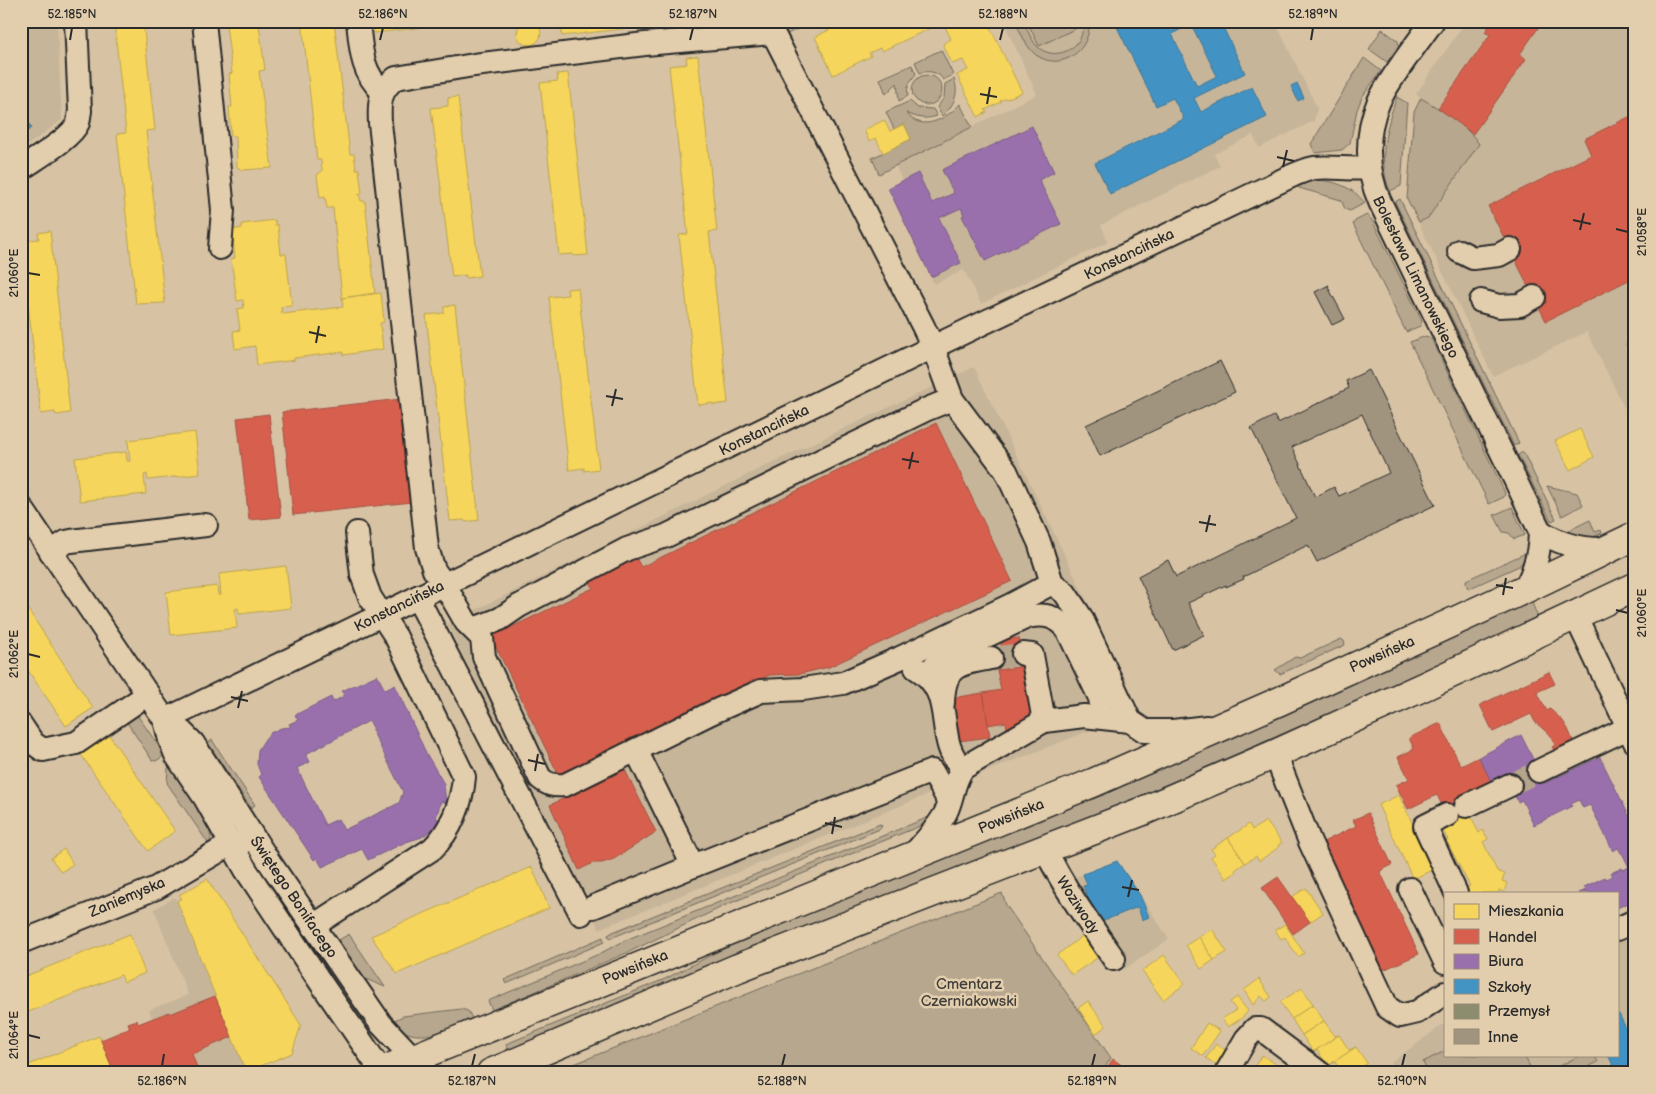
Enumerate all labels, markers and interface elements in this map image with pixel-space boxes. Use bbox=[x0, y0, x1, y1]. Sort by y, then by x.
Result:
text: 52.185°N bbox=[47, 7, 97, 22]
text: 52.186°N bbox=[358, 7, 408, 22]
text: 52.187°N bbox=[669, 7, 717, 22]
text: 52.188°N bbox=[978, 7, 1028, 22]
text: 52.189°N bbox=[1288, 7, 1338, 22]
street label: Bolesława Limanowskiego bbox=[1368, 193, 1463, 362]
text: 21.058°E bbox=[1635, 208, 1650, 256]
street label: Konstancińska bbox=[1081, 225, 1177, 284]
text: 21.060°E bbox=[7, 249, 22, 297]
street label: Konstancińska bbox=[716, 401, 812, 460]
street label: Konstancińska bbox=[351, 577, 447, 636]
text: 21.060°E bbox=[1635, 589, 1650, 637]
text: 21.062°E bbox=[7, 630, 22, 678]
street label: Powsińska bbox=[1347, 632, 1418, 677]
street label: Powsińska bbox=[975, 795, 1047, 838]
street label: Świętego Bonifacego bbox=[246, 833, 342, 962]
street label: Zaniemyska bbox=[85, 873, 168, 922]
street label: Woziwody bbox=[1052, 873, 1104, 938]
legend bbox=[1444, 892, 1618, 1056]
text: Mieszkania bbox=[1488, 902, 1564, 921]
text: Handel bbox=[1488, 928, 1537, 947]
street label: Powsińska bbox=[599, 946, 671, 989]
text: Biura bbox=[1488, 952, 1524, 971]
park label: Cmentarz Czerniakowski bbox=[921, 975, 1017, 1011]
text: Szkoły bbox=[1488, 978, 1531, 997]
text: Przemysł bbox=[1488, 1002, 1550, 1021]
text: 21.064°E bbox=[7, 1011, 22, 1059]
text: Inne bbox=[1488, 1028, 1519, 1047]
text: 52.186°N bbox=[137, 1074, 187, 1089]
text: 52.187°N bbox=[448, 1074, 496, 1089]
text: 52.188°N bbox=[757, 1074, 807, 1089]
text: 52.189°N bbox=[1067, 1074, 1117, 1089]
text: 52.190°N bbox=[1377, 1074, 1427, 1089]

